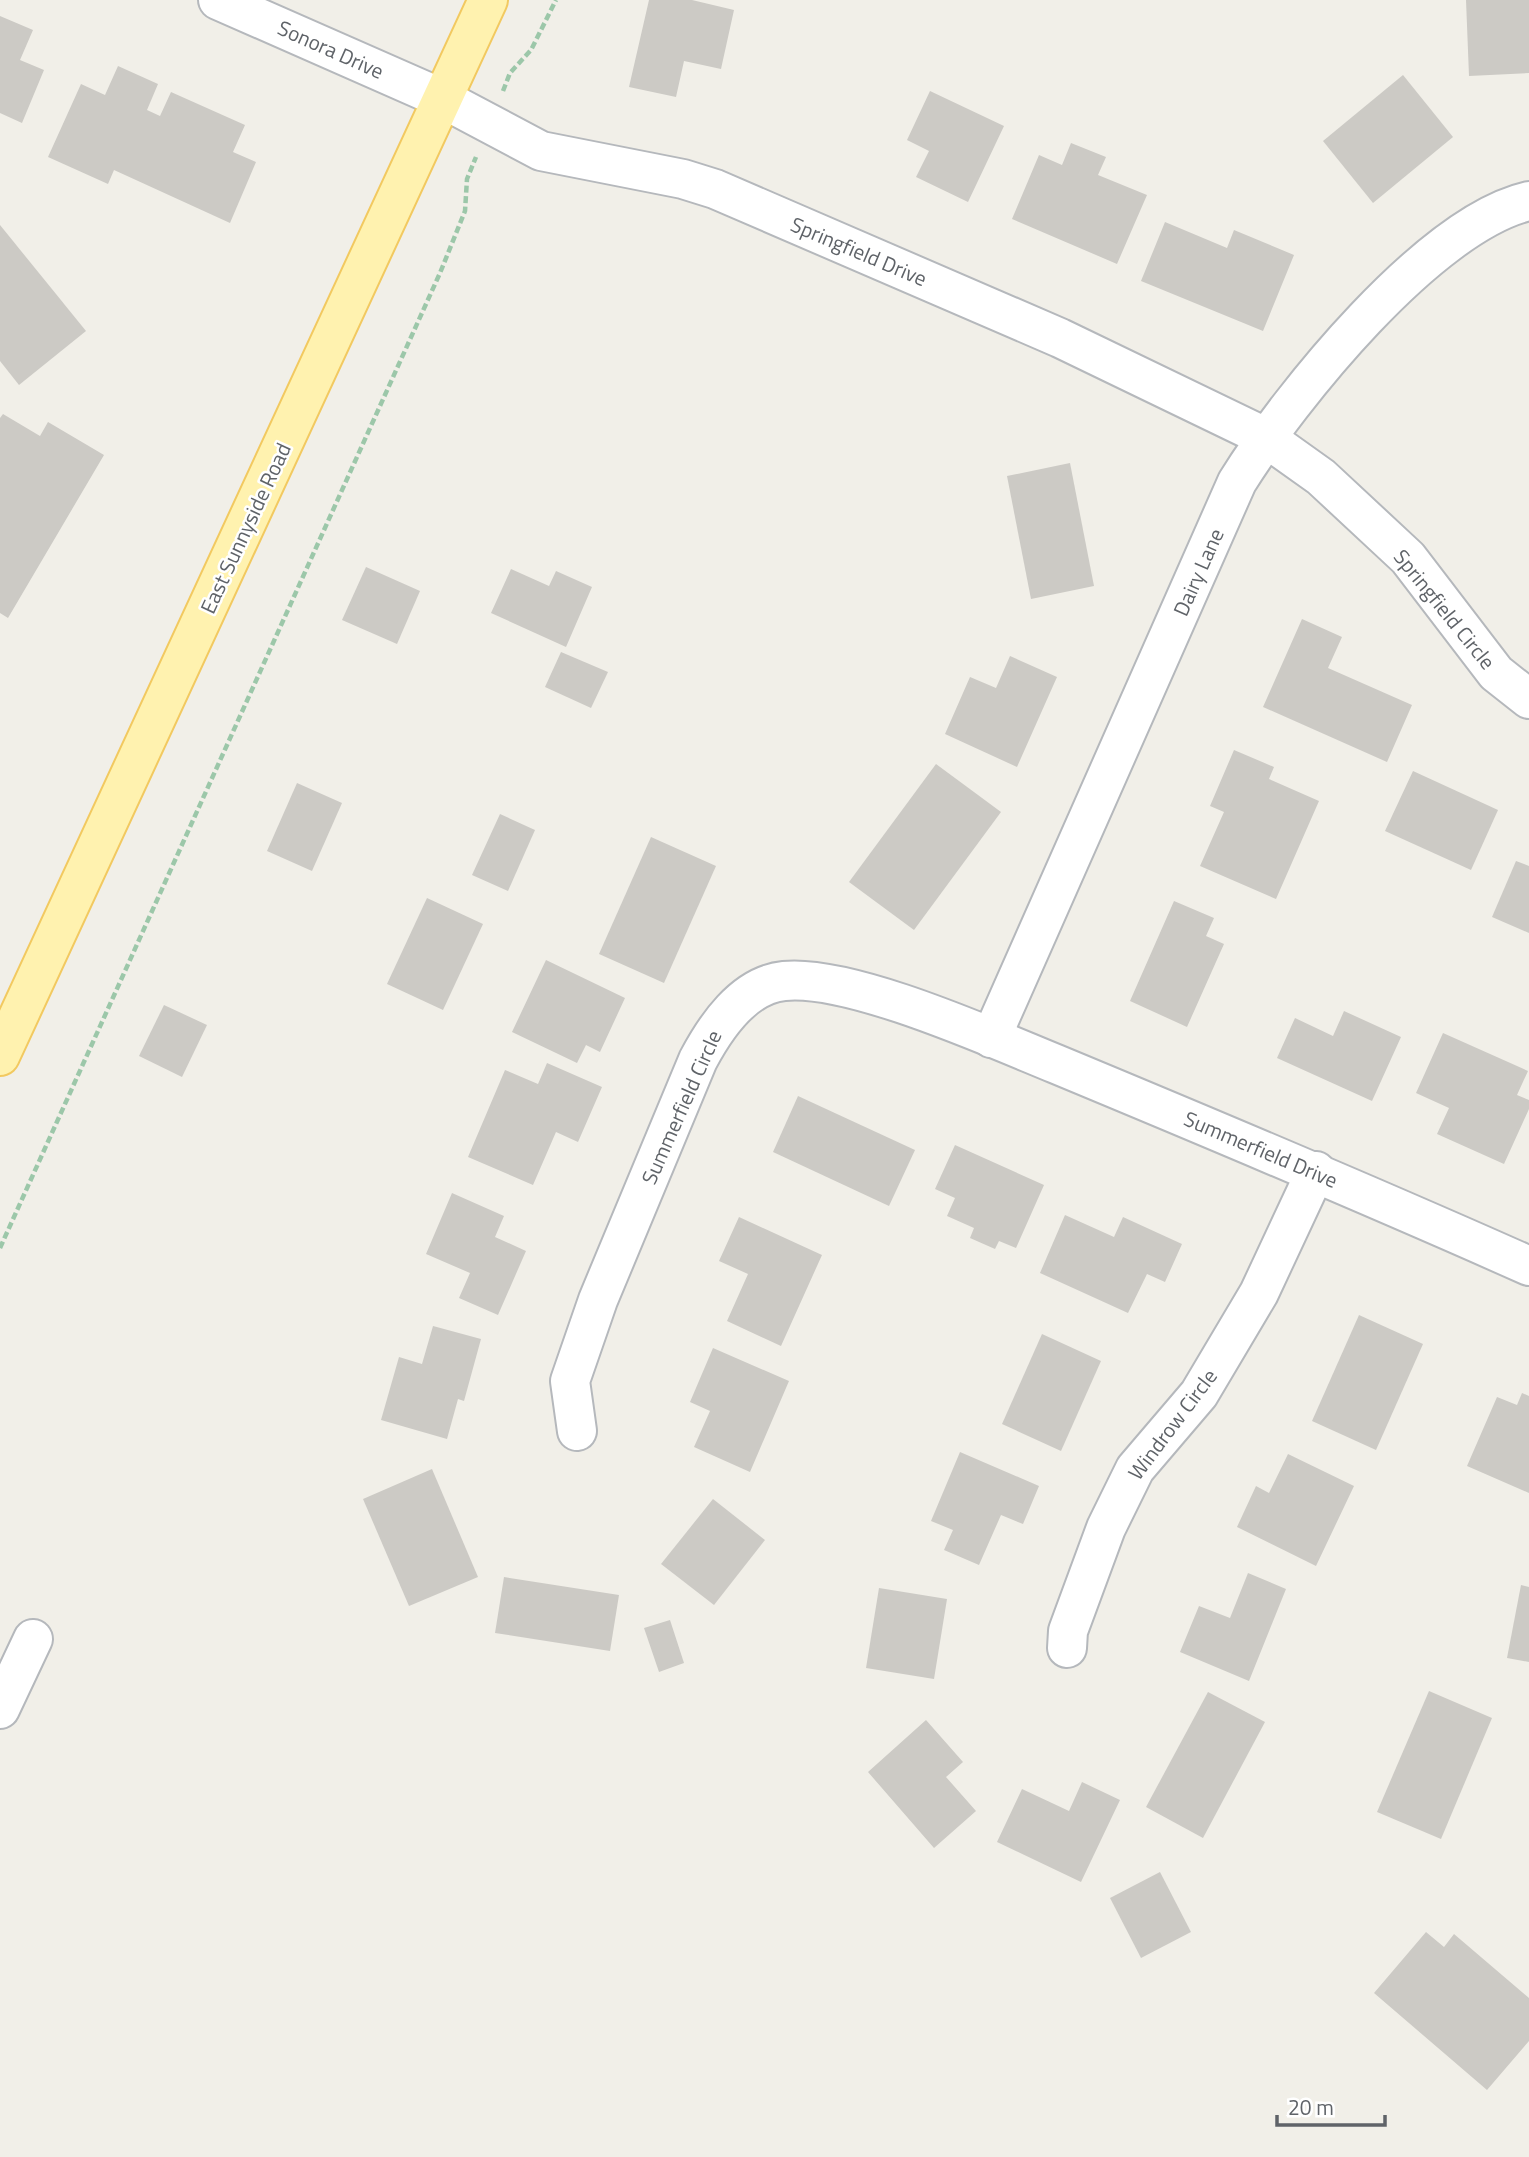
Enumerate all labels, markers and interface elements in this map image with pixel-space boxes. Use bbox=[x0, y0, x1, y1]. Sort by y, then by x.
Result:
street label: Sonora Drive bbox=[273, 11, 389, 87]
street label: Springfield Drive bbox=[786, 208, 932, 294]
street label: East Sunnyside Road bbox=[191, 437, 299, 619]
street label: Dairy Lane bbox=[1164, 523, 1232, 621]
street label: Springfield Circle bbox=[1386, 542, 1504, 676]
street label: Summerfield Circle bbox=[633, 1025, 729, 1189]
street label: Summerfield Drive bbox=[1179, 1102, 1343, 1196]
street label: Windrow Circle bbox=[1120, 1362, 1224, 1486]
scale bar bbox=[1277, 2084, 1386, 2128]
text: 20 m bbox=[1288, 2091, 1334, 2123]

